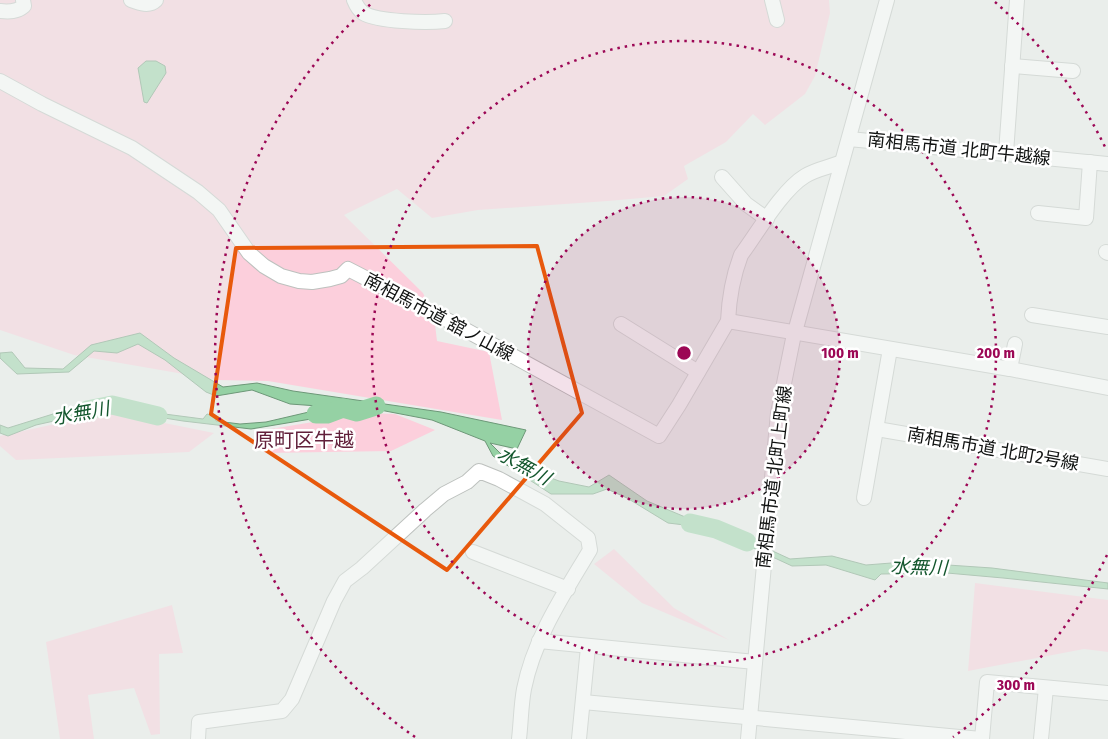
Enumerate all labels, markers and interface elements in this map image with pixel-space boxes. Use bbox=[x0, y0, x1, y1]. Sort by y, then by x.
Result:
street label: 南相馬市道 北町牛越線 bbox=[866, 128, 1052, 170]
street label: 南相馬市道 舘ノ山線 bbox=[360, 268, 518, 366]
centre of rings bbox=[675, 344, 693, 362]
text: 100 m bbox=[821, 344, 859, 362]
text: 200 m bbox=[976, 344, 1015, 362]
street label: 南相馬市道 北町上町線 bbox=[752, 384, 796, 570]
water label: 水無川 bbox=[51, 396, 113, 429]
street label: 南相馬市道 北町2号線 bbox=[905, 423, 1081, 475]
district label: 原町区牛越 bbox=[254, 428, 354, 452]
water label: 水無川 bbox=[493, 442, 556, 491]
water label: 水無川 bbox=[890, 555, 950, 580]
text: 300 m bbox=[996, 676, 1035, 694]

